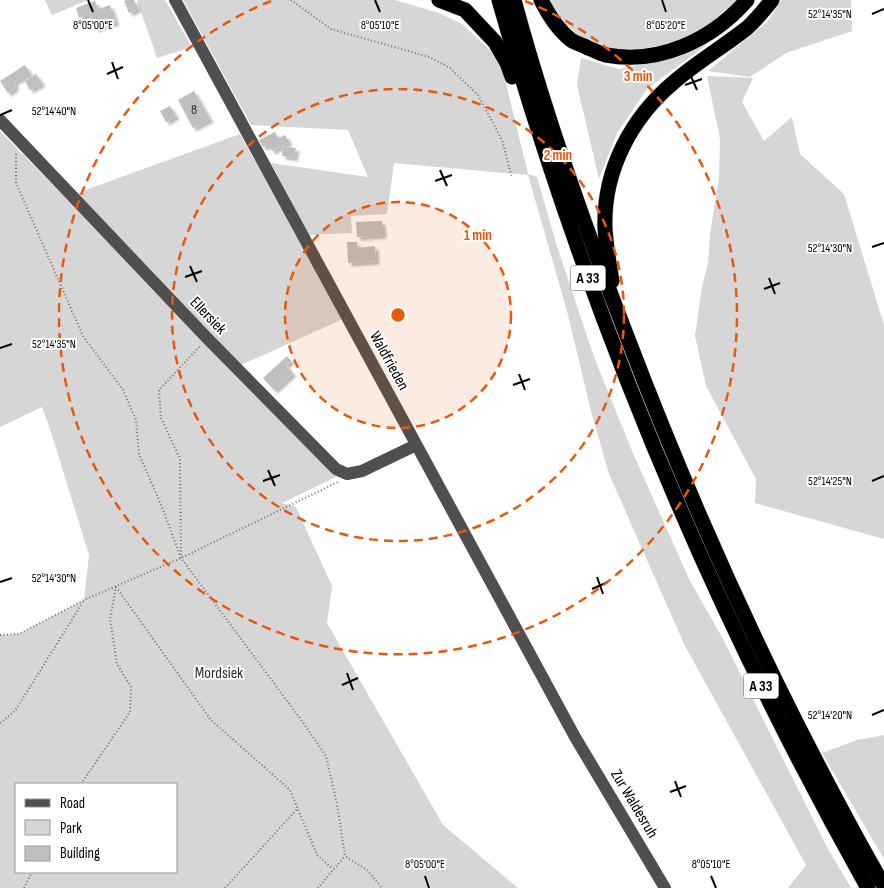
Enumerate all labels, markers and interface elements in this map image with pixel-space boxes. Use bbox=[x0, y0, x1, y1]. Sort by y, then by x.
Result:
text: 52°14'35"N bbox=[808, 7, 852, 22]
text: 8°05'00"E bbox=[73, 18, 113, 33]
text: 8°05'10"E bbox=[361, 18, 399, 33]
text: 8°05'20"E bbox=[646, 18, 686, 33]
text: 3 min bbox=[624, 67, 652, 86]
house number: 8 bbox=[191, 101, 197, 118]
text: 52°14'40"N bbox=[32, 104, 76, 119]
text: 2 min bbox=[544, 146, 572, 165]
text: 1 min bbox=[464, 226, 492, 245]
text: 52°14'30"N bbox=[808, 241, 852, 256]
road number: A 33 bbox=[570, 266, 606, 290]
street label: Ellersiek bbox=[186, 293, 230, 339]
centre of rings bbox=[389, 306, 407, 324]
street label: Waldfrieden bbox=[365, 328, 413, 394]
text: 52°14'35"N bbox=[32, 337, 76, 352]
text: 52°14'25"N bbox=[808, 474, 852, 489]
text: 52°14'30"N bbox=[32, 571, 76, 586]
park label: Mordsiek bbox=[195, 664, 243, 683]
road number: A 33 bbox=[744, 674, 778, 698]
text: 52°14'20"N bbox=[808, 708, 852, 723]
street label: Zur Waldesruh bbox=[606, 766, 662, 842]
legend bbox=[15, 783, 178, 873]
text: Road bbox=[60, 794, 85, 813]
text: Park bbox=[60, 819, 82, 838]
text: Building bbox=[60, 844, 100, 863]
text: 8°05'00"E bbox=[405, 857, 445, 872]
text: 8°05'10"E bbox=[692, 857, 730, 872]

